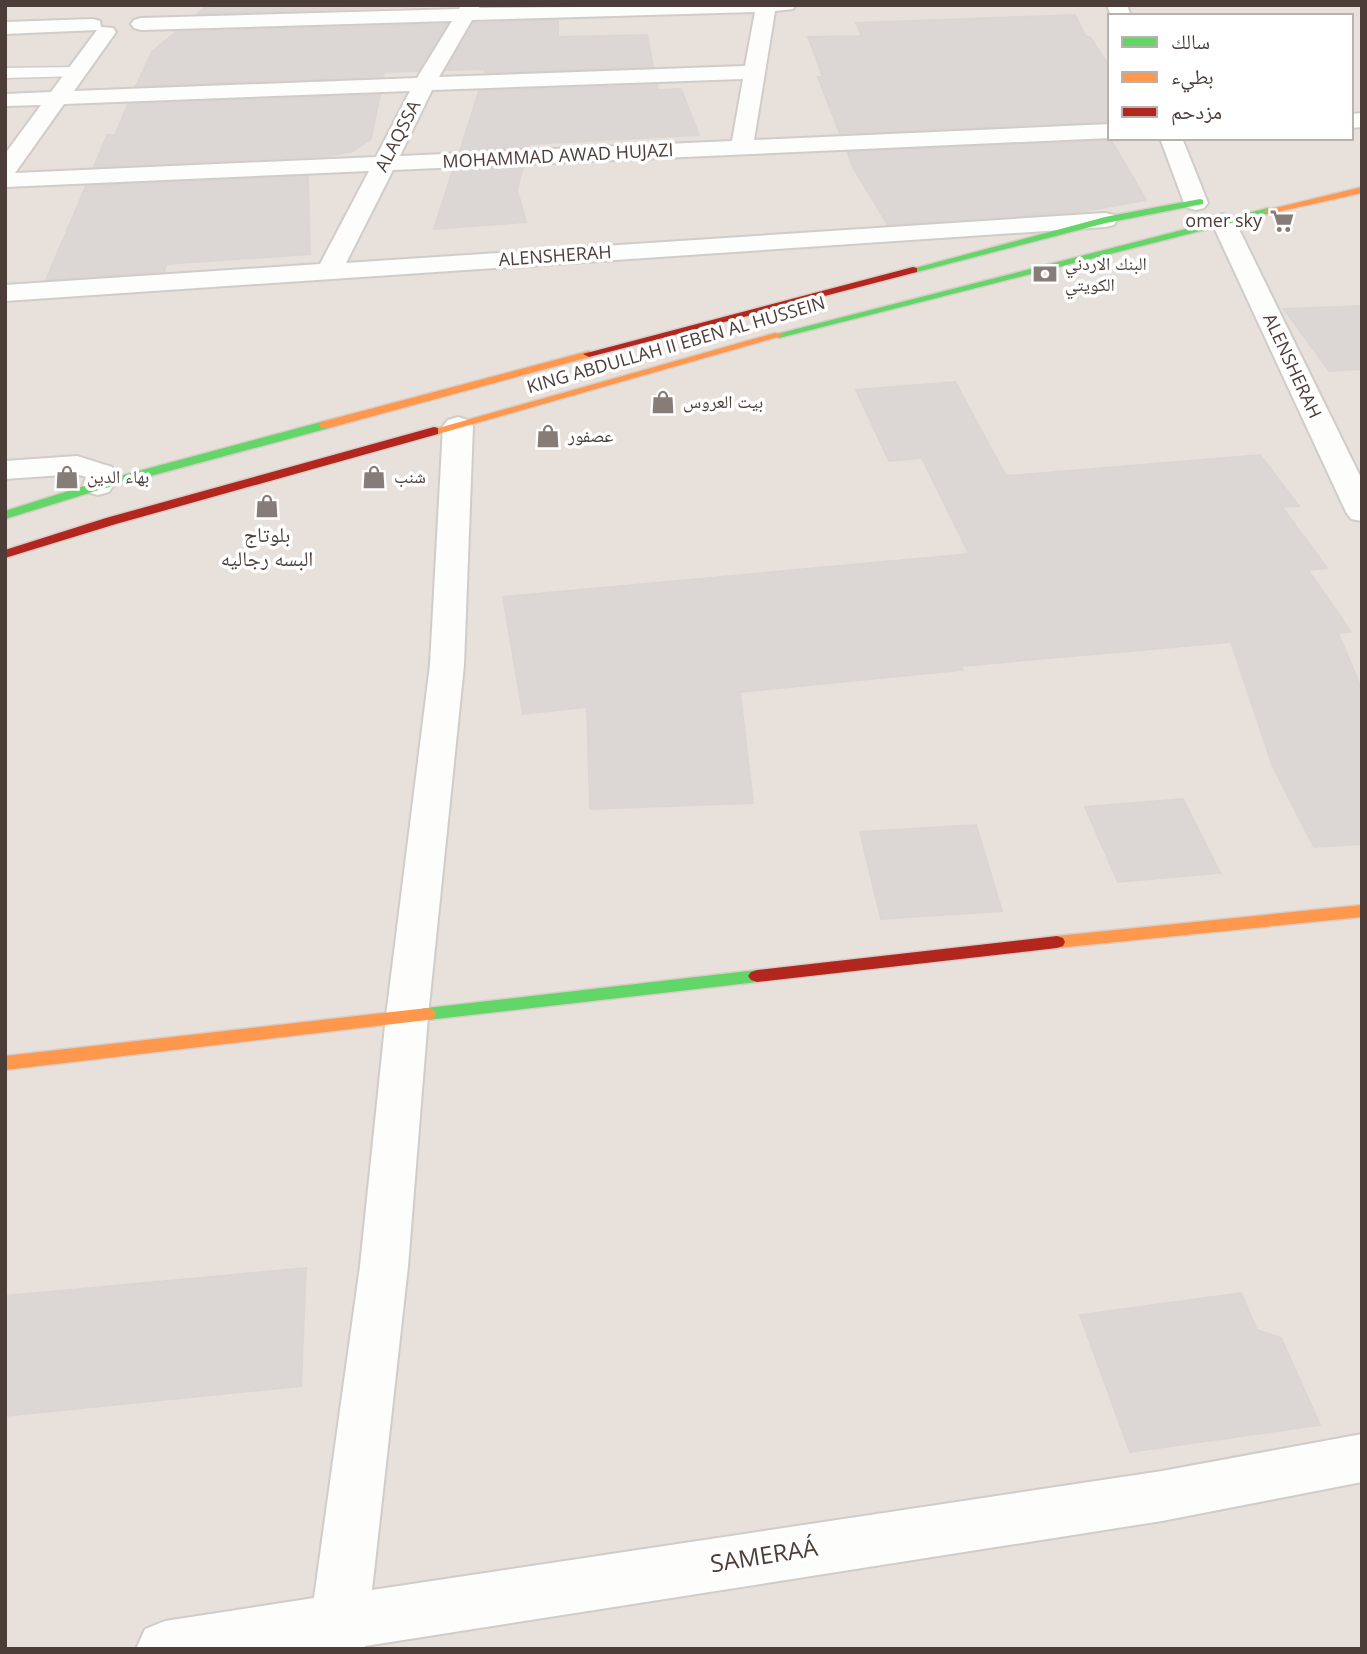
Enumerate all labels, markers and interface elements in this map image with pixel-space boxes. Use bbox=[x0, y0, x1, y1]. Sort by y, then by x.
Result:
legend bbox=[1108, 14, 1353, 140]
text: سالك bbox=[1171, 27, 1210, 55]
text: بطيء bbox=[1171, 62, 1214, 93]
street label: ALAQSSA bbox=[369, 95, 426, 175]
text: مزدحم bbox=[1171, 97, 1222, 126]
street label: MOHAMMAD AWAD HUJAZI bbox=[442, 137, 674, 173]
supermarket icon: omer sky bbox=[1268, 207, 1296, 235]
place label: omer sky bbox=[1185, 208, 1263, 232]
street label: ALENSHERAH bbox=[498, 239, 612, 271]
place label: البنك الاردني الكويتي bbox=[1065, 251, 1147, 300]
bank icon: البنك الاردني الكويتي bbox=[1031, 260, 1059, 288]
street label: KING ABDULLAH II EBEN AL HUSSEIN bbox=[524, 290, 828, 398]
street label: ALENSHERAH bbox=[1258, 309, 1328, 422]
shop icon: بيت العروس bbox=[649, 388, 677, 416]
place label: بيت العروس bbox=[683, 389, 763, 413]
shop icon: عصفور bbox=[534, 422, 562, 450]
place label: عصفور bbox=[567, 423, 613, 447]
shop icon: بهاء الدين bbox=[53, 463, 81, 491]
shop icon: شنب bbox=[360, 463, 388, 491]
place label: بهاء الدين bbox=[87, 464, 149, 488]
place label: شنب bbox=[394, 464, 426, 488]
shop icon: بلوتاج البسه رجاليه bbox=[253, 492, 281, 520]
place label: بلوتاج البسه رجاليه bbox=[221, 520, 313, 572]
street label: SAMERAÁ bbox=[708, 1530, 821, 1579]

